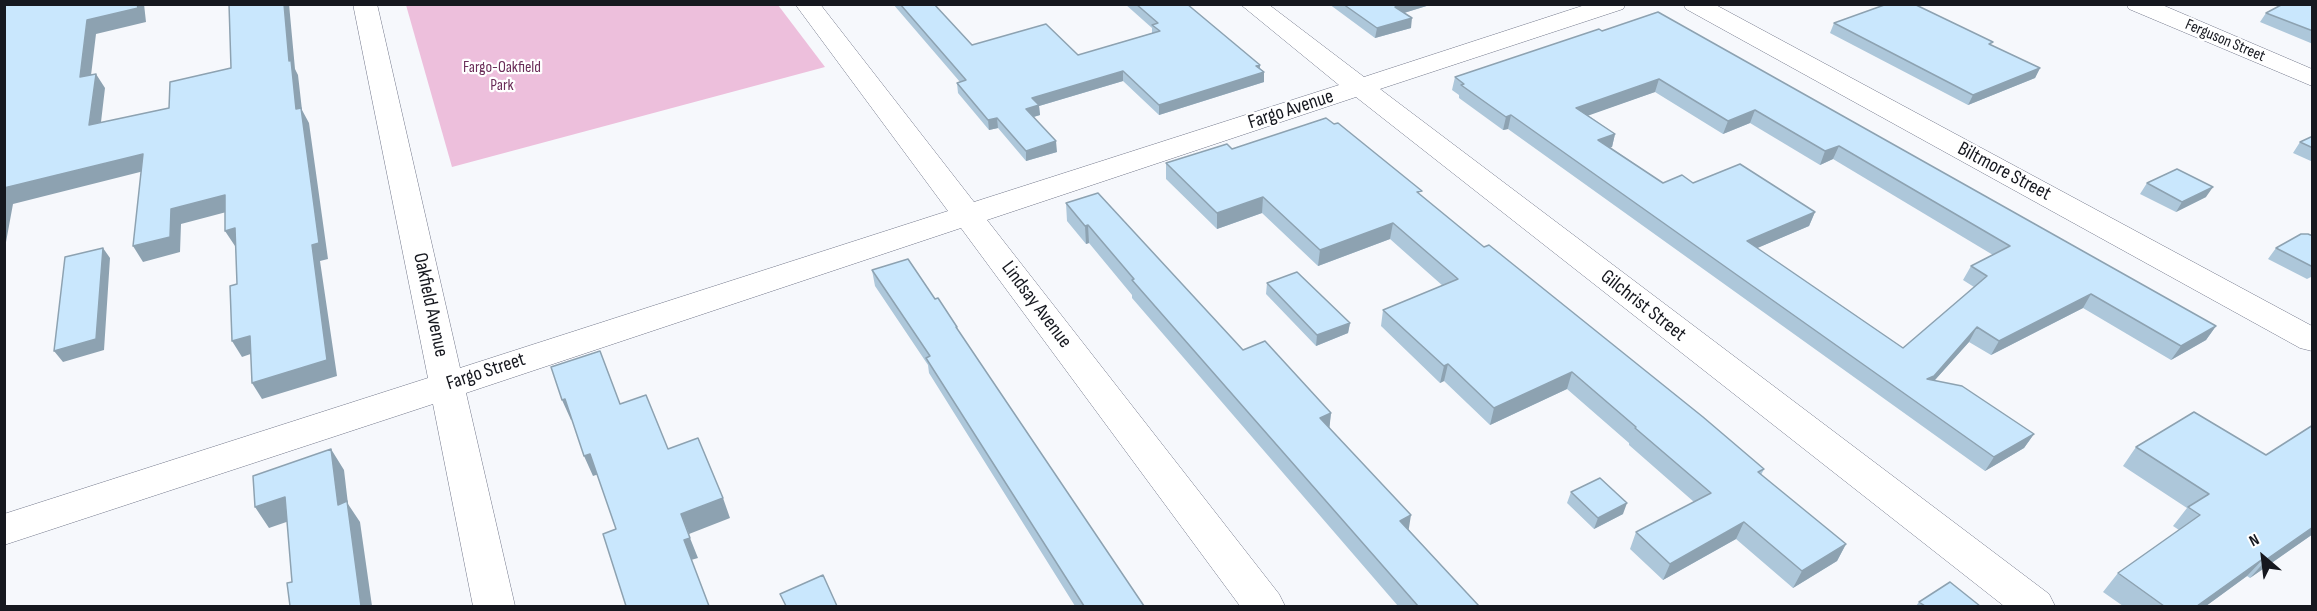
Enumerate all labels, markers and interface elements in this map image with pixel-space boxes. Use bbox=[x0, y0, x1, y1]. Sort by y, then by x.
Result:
street label: Ferguson Street bbox=[2182, 16, 2268, 66]
park label: Fargo-Oakfield Park bbox=[463, 58, 541, 96]
street label: Fargo Avenue bbox=[1245, 85, 1337, 135]
street label: Biltmore Street bbox=[1953, 137, 2055, 207]
street label: Oakfield Avenue bbox=[407, 251, 453, 359]
street label: Lindsay Avenue bbox=[996, 257, 1076, 353]
street label: Gilchrist Street bbox=[1595, 265, 1691, 347]
street label: Fargo Street bbox=[443, 348, 529, 396]
north arrow bbox=[2233, 527, 2293, 587]
text: N bbox=[2246, 530, 2263, 551]

